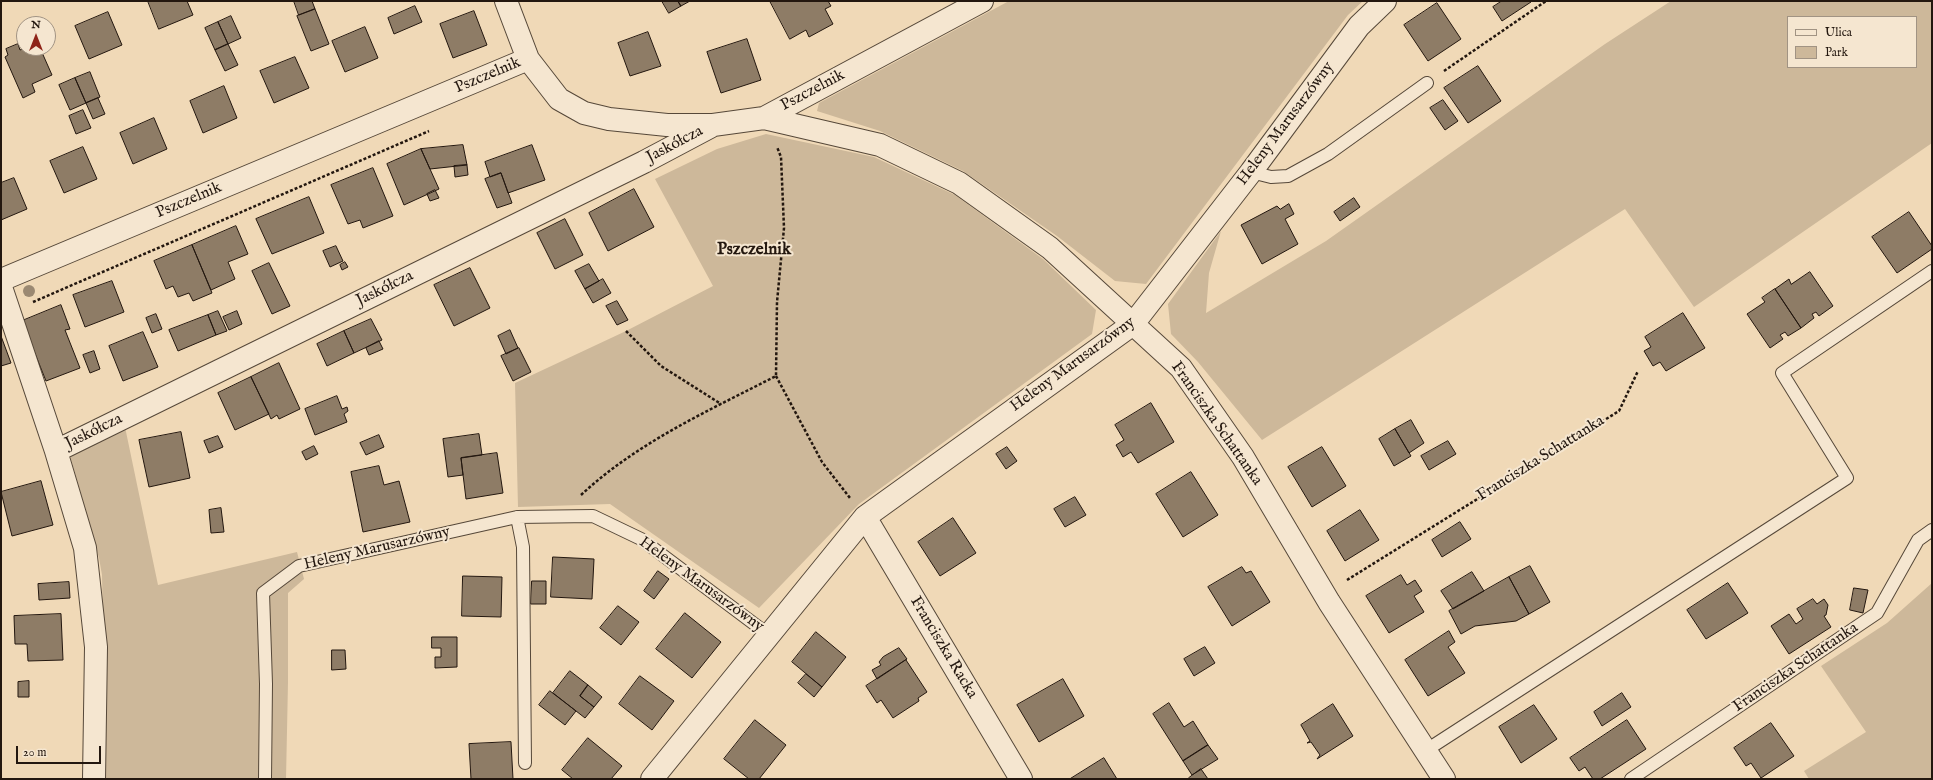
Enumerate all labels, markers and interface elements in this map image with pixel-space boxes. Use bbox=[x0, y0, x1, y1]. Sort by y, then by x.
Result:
north arrow bbox=[16, 16, 56, 56]
legend bbox=[1787, 16, 1917, 68]
text: N bbox=[31, 18, 41, 32]
text: Ulica bbox=[1825, 25, 1852, 40]
text: Park bbox=[1825, 45, 1848, 60]
street label: Pszczelnik bbox=[452, 54, 524, 98]
street label: Heleny Marusarzówny bbox=[1233, 59, 1339, 189]
street label: Pszczelnik bbox=[778, 66, 848, 116]
street label: Jaskółcza bbox=[643, 122, 707, 168]
street label: Pszczelnik bbox=[153, 179, 225, 223]
district label: Pszczelnik bbox=[717, 241, 791, 261]
street label: Jaskółcza bbox=[353, 267, 417, 311]
street label: Heleny Marusarzówny bbox=[1007, 313, 1139, 417]
street label: Franciszka Schattanka bbox=[1166, 358, 1266, 490]
street label: Jaskółcza bbox=[62, 410, 126, 454]
street label: Franciszka Schattanka bbox=[1474, 412, 1608, 506]
street label: Heleny Marusarzówny bbox=[302, 523, 452, 575]
street label: Heleny Marusarzówny bbox=[635, 533, 767, 637]
street label: Franciszka Racka bbox=[905, 593, 981, 703]
street label: Franciszka Schattanka bbox=[1730, 619, 1862, 717]
scale bar bbox=[18, 738, 103, 764]
text: 20 m bbox=[23, 745, 46, 760]

